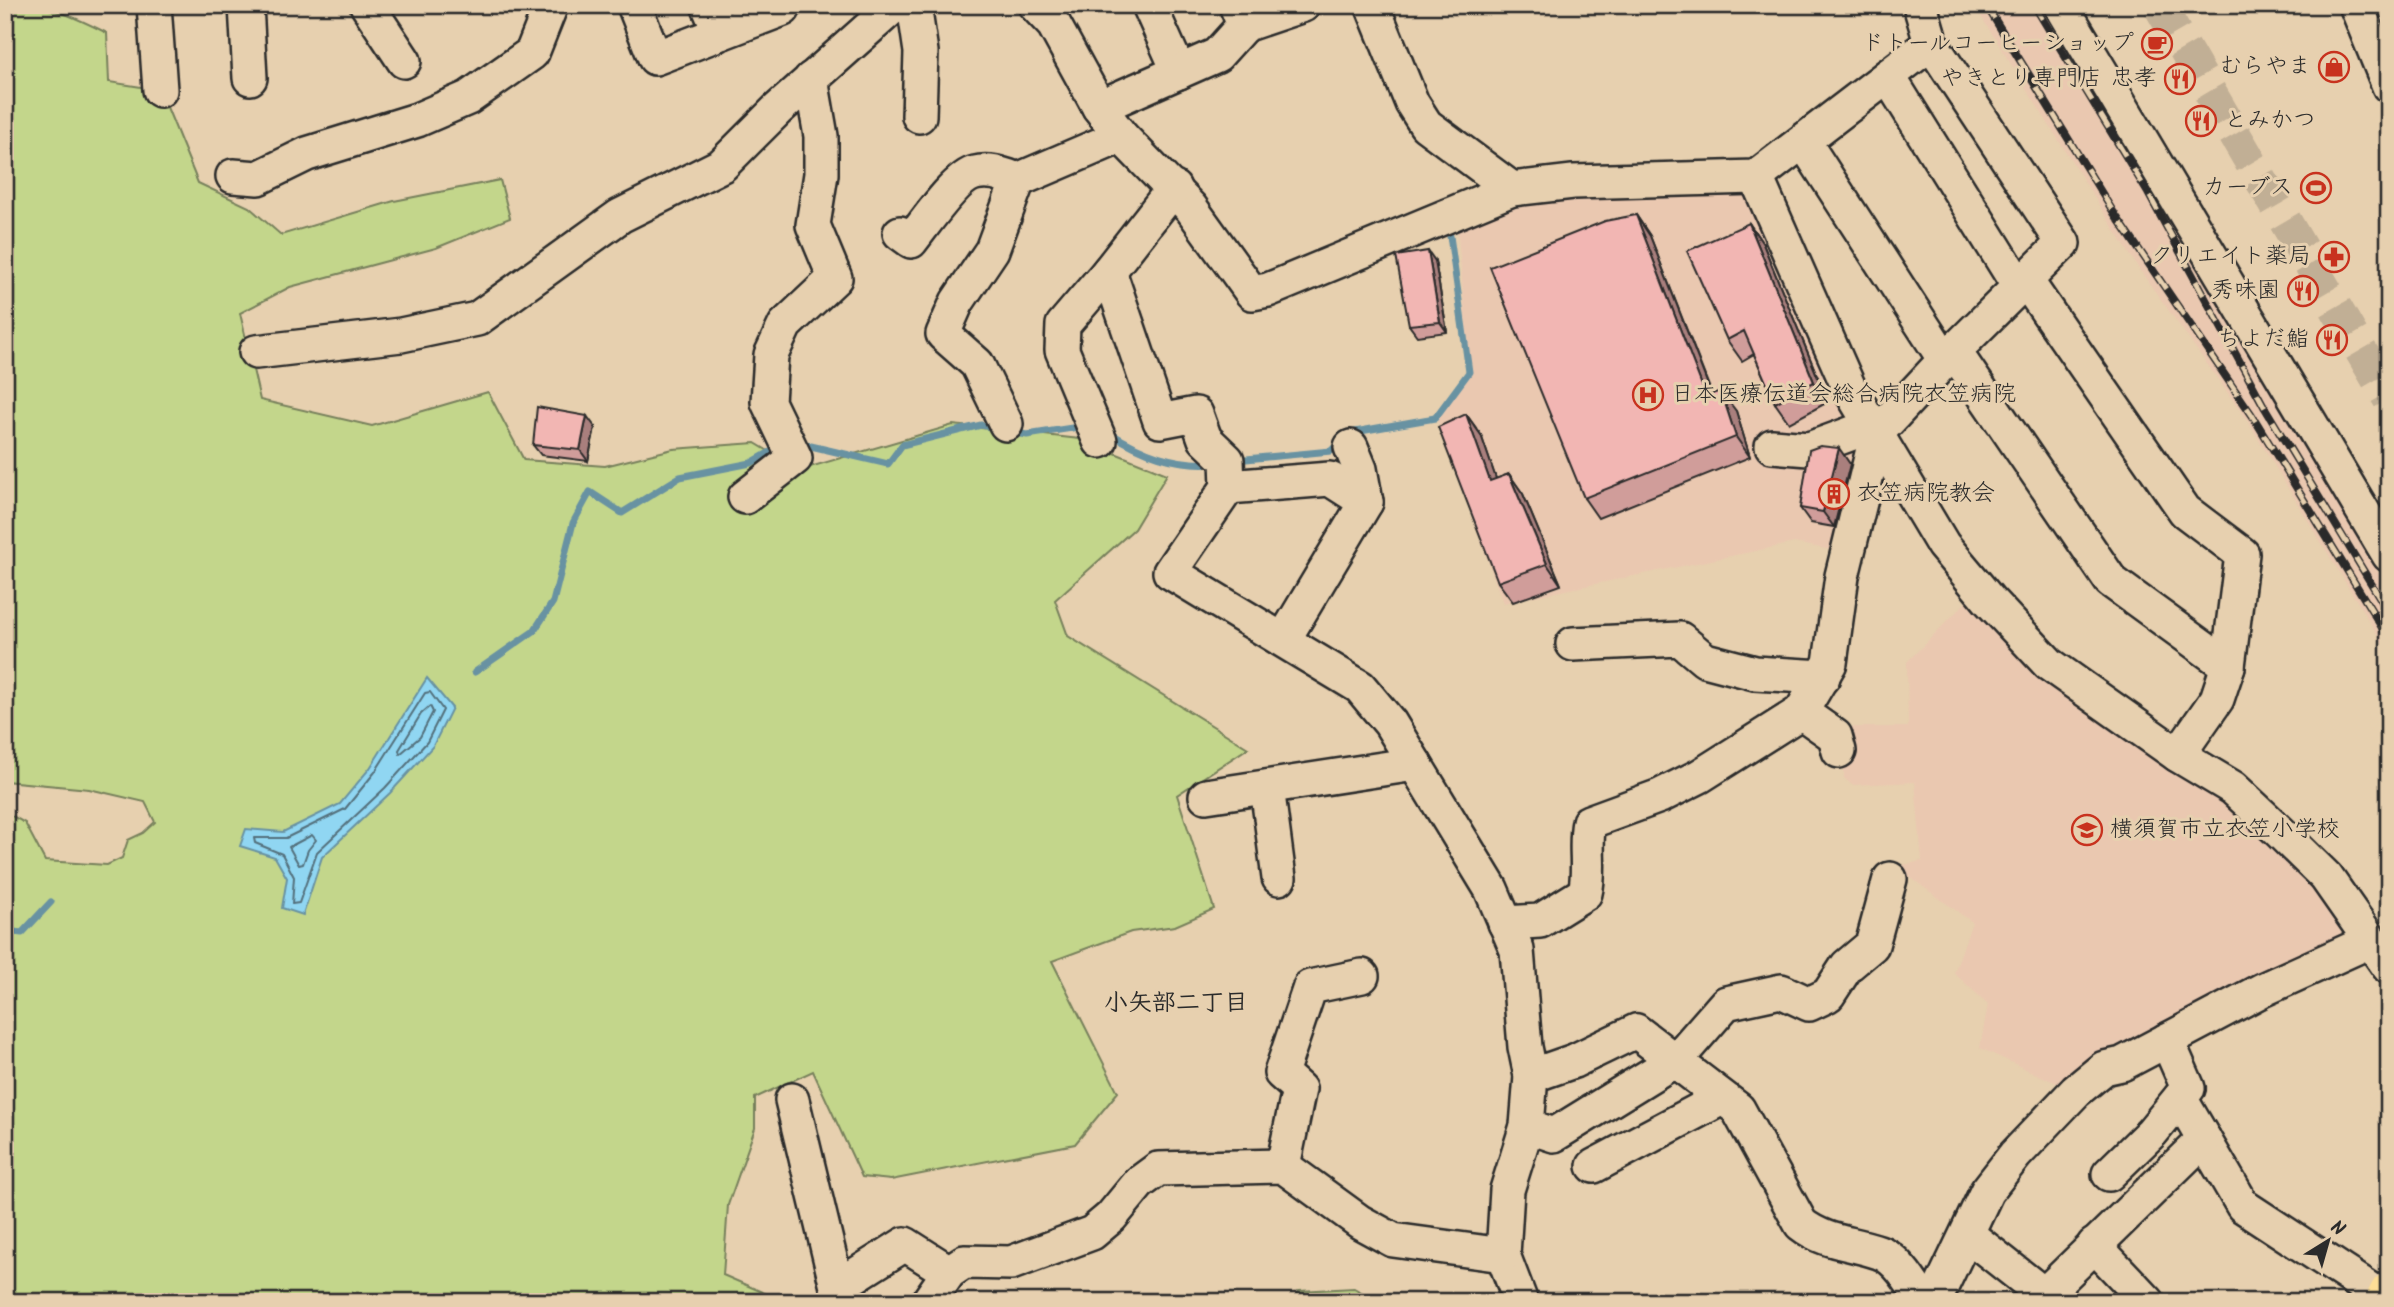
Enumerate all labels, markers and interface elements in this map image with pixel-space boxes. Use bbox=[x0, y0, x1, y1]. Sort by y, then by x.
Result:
place label: ドトールコーヒーショップ bbox=[1861, 26, 2134, 62]
cafe icon: ドトールコーヒーショップ bbox=[2140, 27, 2174, 61]
place label: むらやま bbox=[2219, 49, 2311, 85]
shop icon: むらやま bbox=[2317, 50, 2351, 84]
place label: やきとり専門店 忠孝 bbox=[1941, 61, 2157, 97]
restaurant icon: やきとり専門店 忠孝 bbox=[2163, 62, 2197, 96]
place label: とみかつ bbox=[2224, 103, 2316, 139]
restaurant icon: とみかつ bbox=[2184, 104, 2218, 138]
place label: カーブス bbox=[2202, 170, 2293, 206]
sports icon: カーブス bbox=[2299, 171, 2333, 205]
place label: クリエイト薬局 bbox=[2150, 239, 2311, 275]
pharmacy icon: クリエイト薬局 bbox=[2317, 240, 2351, 274]
place label: 秀味園 bbox=[2211, 273, 2280, 309]
restaurant icon: 秀味園 bbox=[2286, 274, 2320, 308]
place label: ちよだ鮨 bbox=[2217, 322, 2309, 358]
restaurant icon: ちよだ鮨 bbox=[2315, 323, 2349, 357]
place label: 日本医療伝道会総合病院衣笠病院 bbox=[1671, 377, 2016, 413]
hospital icon: 日本医療伝道会総合病院衣笠病院 bbox=[1631, 378, 1665, 412]
place label: 衣笠病院教会 bbox=[1857, 476, 1995, 512]
building icon: 衣笠病院教会 bbox=[1817, 477, 1851, 511]
place label: 横須賀市立衣笠小学校 bbox=[2110, 812, 2340, 848]
school or university icon: 横須賀市立衣笠小学校 bbox=[2070, 813, 2104, 847]
district label: 小矢部二丁目 bbox=[1104, 984, 1248, 1023]
north arrow bbox=[2292, 1206, 2362, 1276]
text: N bbox=[2323, 1213, 2351, 1245]

